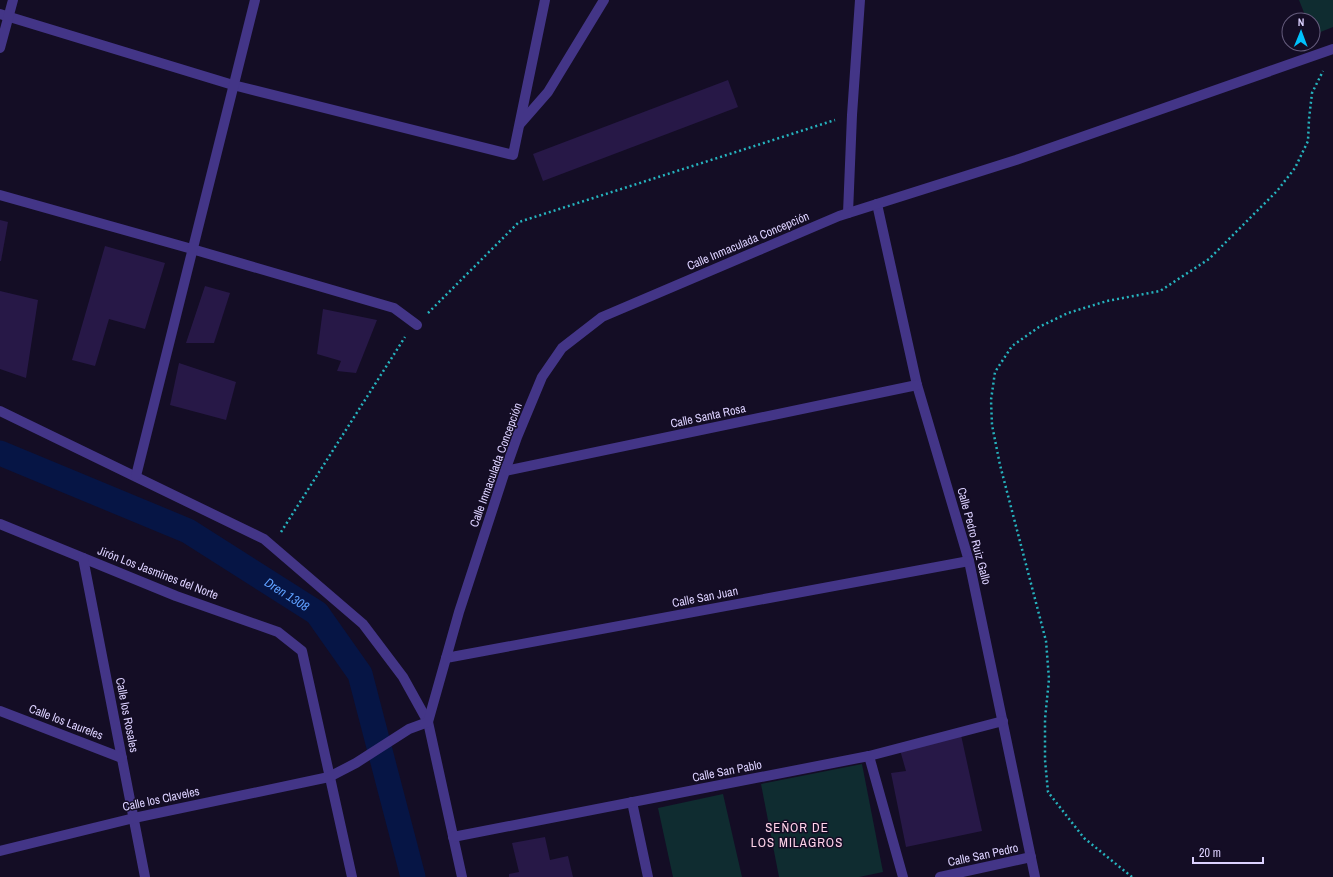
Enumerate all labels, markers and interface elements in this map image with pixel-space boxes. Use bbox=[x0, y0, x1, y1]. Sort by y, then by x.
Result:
north arrow bbox=[1281, 12, 1321, 52]
text: N bbox=[1298, 15, 1305, 29]
street label: Calle Inmaculada Concepción bbox=[684, 208, 812, 274]
street label: Calle Santa Rosa bbox=[669, 400, 748, 432]
street label: Calle Inmaculada Concepción bbox=[466, 401, 526, 529]
street label: Calle Pedro Ruiz Gallo bbox=[953, 486, 995, 586]
street label: Jirón Los Jasmines del Norte bbox=[95, 543, 221, 603]
water label: Dren 1308 bbox=[261, 574, 313, 615]
street label: Calle San Juan bbox=[671, 583, 739, 611]
street label: Calle los Rosales bbox=[112, 676, 142, 754]
street label: Calle los Laureles bbox=[27, 701, 105, 744]
street label: Calle San Pablo bbox=[691, 756, 763, 786]
street label: Calle los Claveles bbox=[121, 783, 201, 815]
district label: SEÑOR DE LOS MILAGROS bbox=[751, 819, 843, 851]
scale bar bbox=[1193, 839, 1263, 865]
street label: Calle San Pedro bbox=[946, 840, 1020, 870]
text: 20 m bbox=[1199, 845, 1221, 861]

